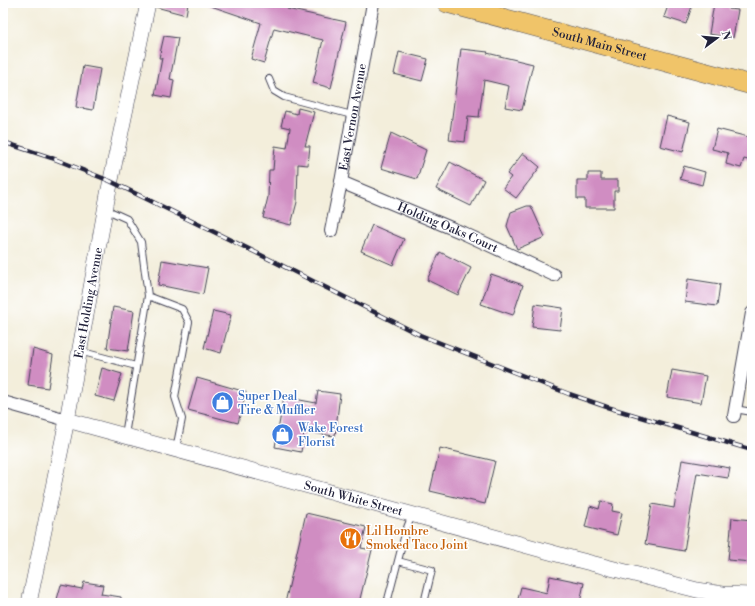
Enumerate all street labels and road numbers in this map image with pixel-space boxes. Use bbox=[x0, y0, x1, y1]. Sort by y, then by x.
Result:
street label: South Main Street bbox=[551, 24, 649, 64]
street label: East Vernon Avenue bbox=[336, 62, 370, 172]
street label: Holding Oaks Court bbox=[395, 199, 501, 256]
street label: East Holding Avenue bbox=[71, 246, 106, 360]
street label: South White Street bbox=[302, 478, 405, 519]

